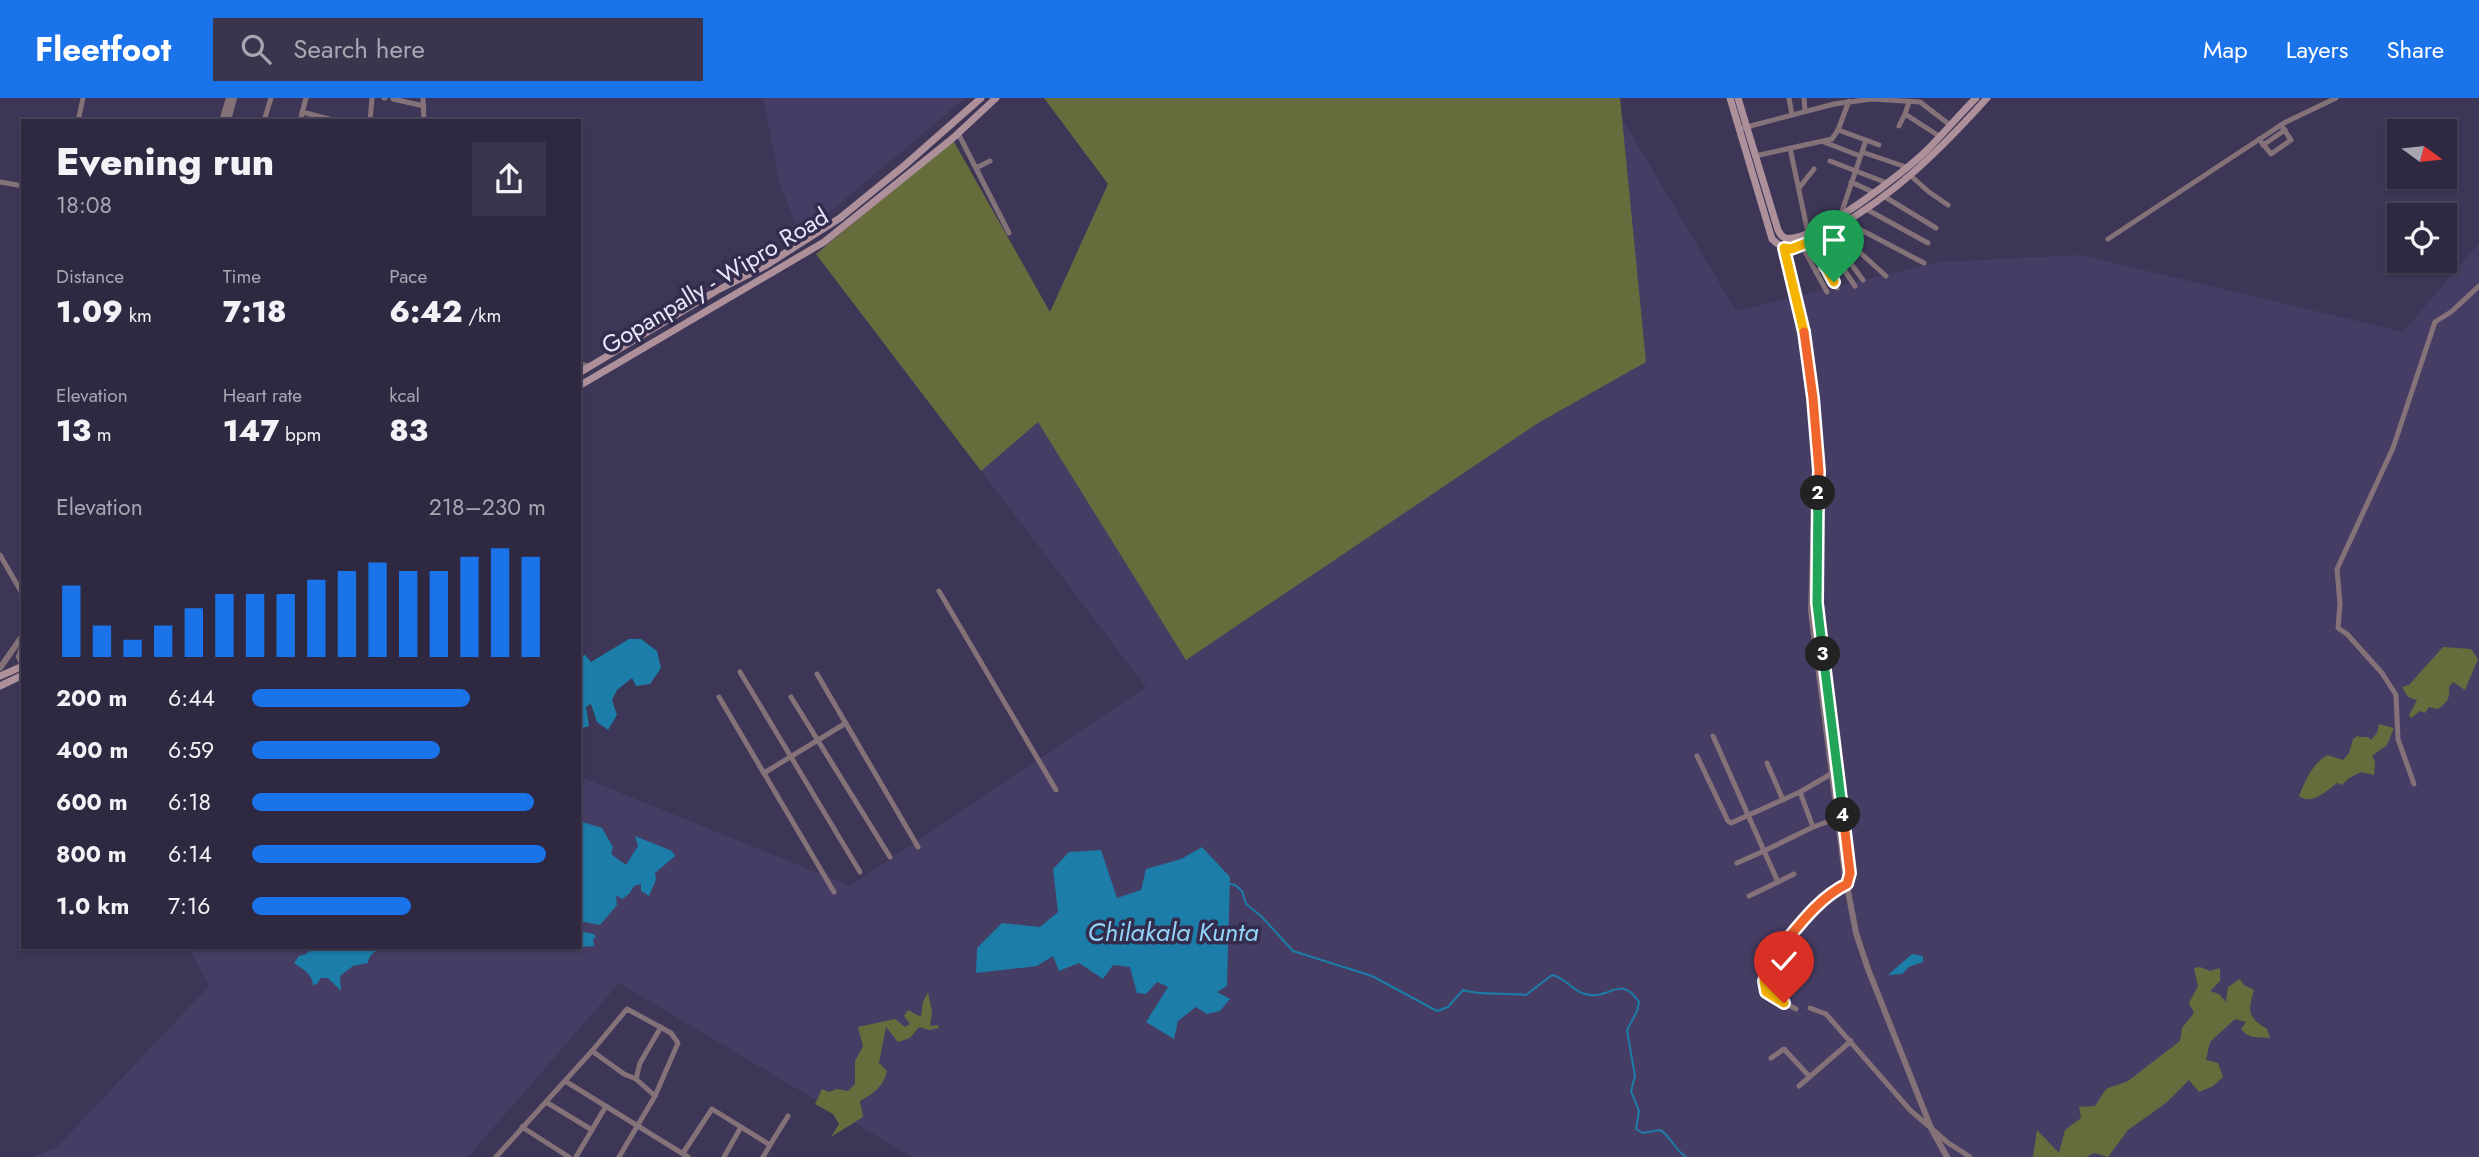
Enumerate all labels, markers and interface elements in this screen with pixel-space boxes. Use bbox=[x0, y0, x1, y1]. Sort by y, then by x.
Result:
search box bbox=[213, 18, 703, 81]
text: Fleetfoot bbox=[35, 26, 171, 73]
icon: search bbox=[237, 30, 275, 68]
text: Search here bbox=[293, 30, 425, 68]
text: Map bbox=[2203, 32, 2248, 67]
text: Layers bbox=[2286, 32, 2348, 67]
text: Share bbox=[2386, 32, 2444, 67]
north arrow bbox=[2387, 119, 2457, 189]
map controls bbox=[2387, 119, 2457, 273]
text: Evening run bbox=[56, 134, 274, 189]
button: share bbox=[472, 142, 546, 216]
text: 18:08 bbox=[56, 188, 112, 222]
street label: Gopanpally - Wipro Road bbox=[595, 199, 835, 362]
button: locate bbox=[2387, 203, 2457, 273]
pin bbox=[1804, 210, 1864, 282]
icon: arrive bbox=[1815, 221, 1853, 259]
text: Distance bbox=[56, 263, 124, 290]
text: Time bbox=[223, 263, 261, 290]
text: Pace bbox=[389, 263, 427, 290]
text: 1.09 bbox=[56, 290, 123, 333]
text: 7:18 bbox=[223, 290, 287, 333]
text: 6:42 bbox=[389, 290, 463, 333]
text: km bbox=[123, 302, 152, 329]
text: /km bbox=[463, 302, 501, 329]
text: Elevation bbox=[56, 382, 128, 409]
text: Heart rate bbox=[223, 382, 302, 409]
text: kcal bbox=[389, 382, 420, 409]
text: 13 bbox=[56, 409, 91, 452]
text: 147 bbox=[223, 409, 279, 452]
text: 83 bbox=[389, 409, 428, 452]
text: m bbox=[91, 421, 112, 448]
text: bpm bbox=[279, 421, 321, 448]
pin: 2 bbox=[1800, 476, 1836, 510]
text: 2 bbox=[1811, 479, 1824, 506]
text: Elevation bbox=[56, 490, 143, 524]
text: 218–230 m bbox=[429, 490, 546, 524]
pin: 3 bbox=[1806, 636, 1840, 672]
text: 3 bbox=[1817, 640, 1828, 667]
text: 200 m bbox=[56, 681, 127, 715]
text: 6:44 bbox=[168, 681, 215, 715]
text: 400 m bbox=[56, 733, 128, 767]
text: 6:59 bbox=[168, 733, 214, 767]
text: 600 m bbox=[56, 785, 128, 819]
text: 6:18 bbox=[168, 785, 211, 819]
pin: 4 bbox=[1826, 798, 1860, 832]
text: 4 bbox=[1836, 801, 1849, 828]
text: 800 m bbox=[56, 837, 127, 871]
text: 6:14 bbox=[168, 837, 212, 871]
text: 1.0 km bbox=[56, 889, 129, 923]
text: 7:16 bbox=[168, 889, 211, 923]
water label: Chilakala Kunta bbox=[1087, 913, 1259, 951]
pin bbox=[1754, 931, 1814, 1003]
icon: check bbox=[1765, 942, 1803, 980]

